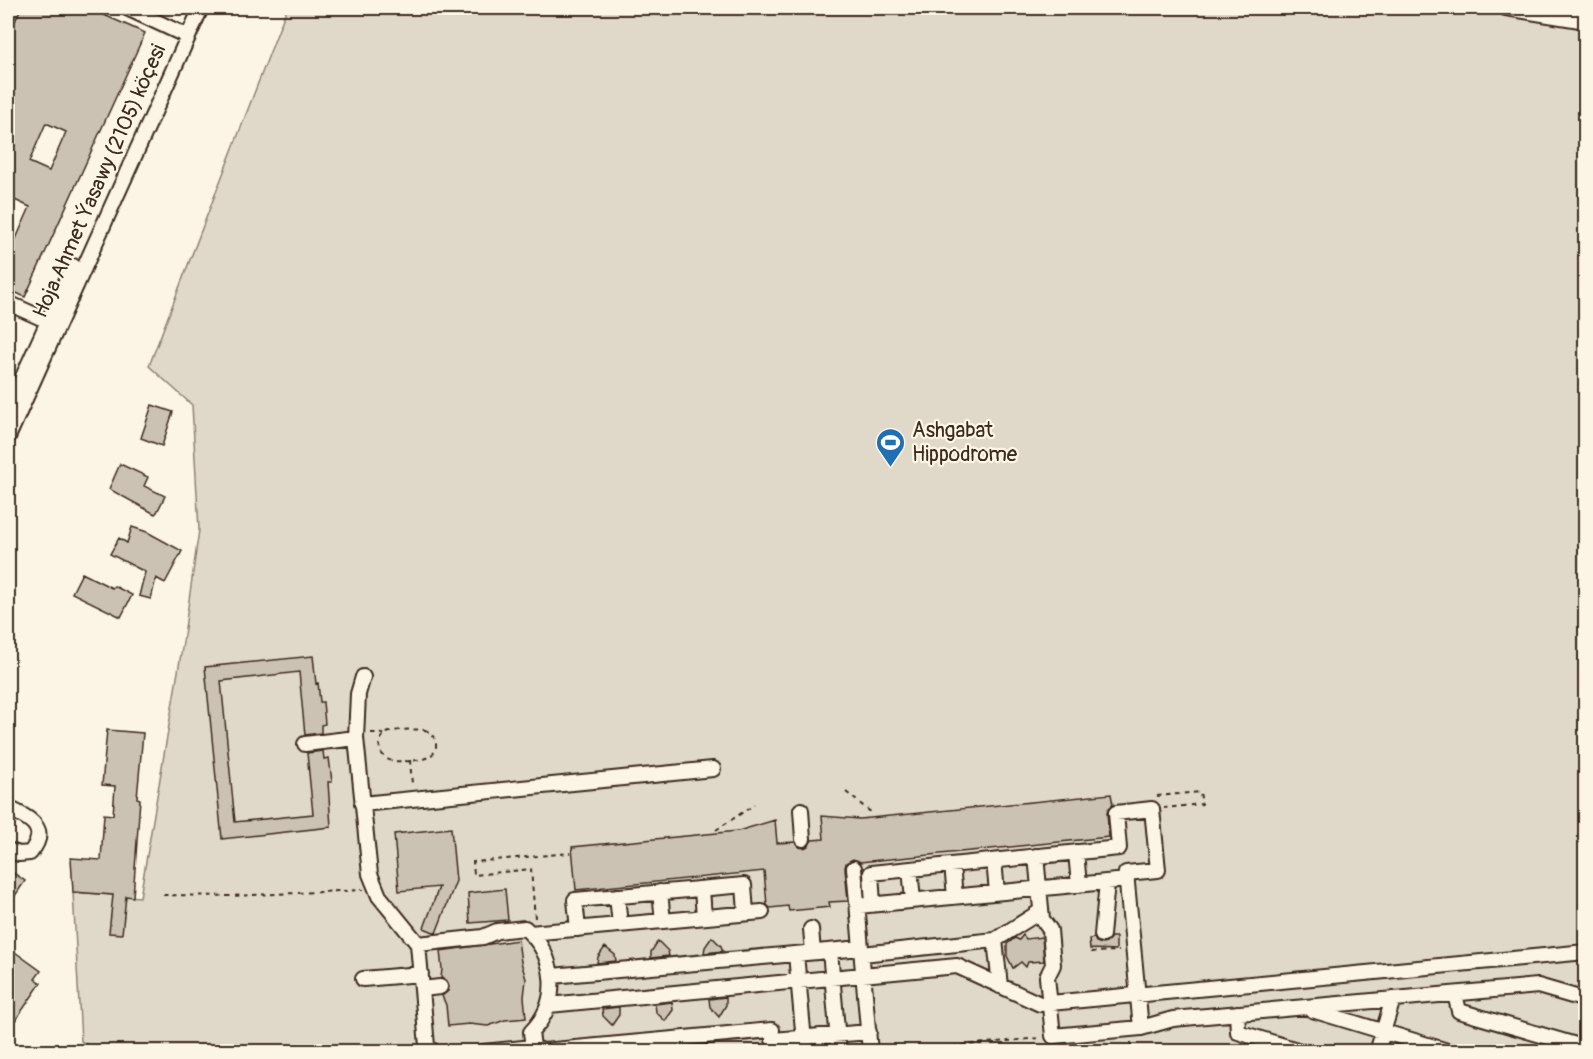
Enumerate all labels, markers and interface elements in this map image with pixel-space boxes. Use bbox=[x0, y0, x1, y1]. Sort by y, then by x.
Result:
street label: Hoja Ahmet Ýasawy (2105) köçesi bbox=[27, 40, 172, 322]
place label: Ashgabat Hippodrome bbox=[912, 417, 1018, 468]
sports icon: Ashgabat Hippodrome bbox=[875, 426, 907, 468]

